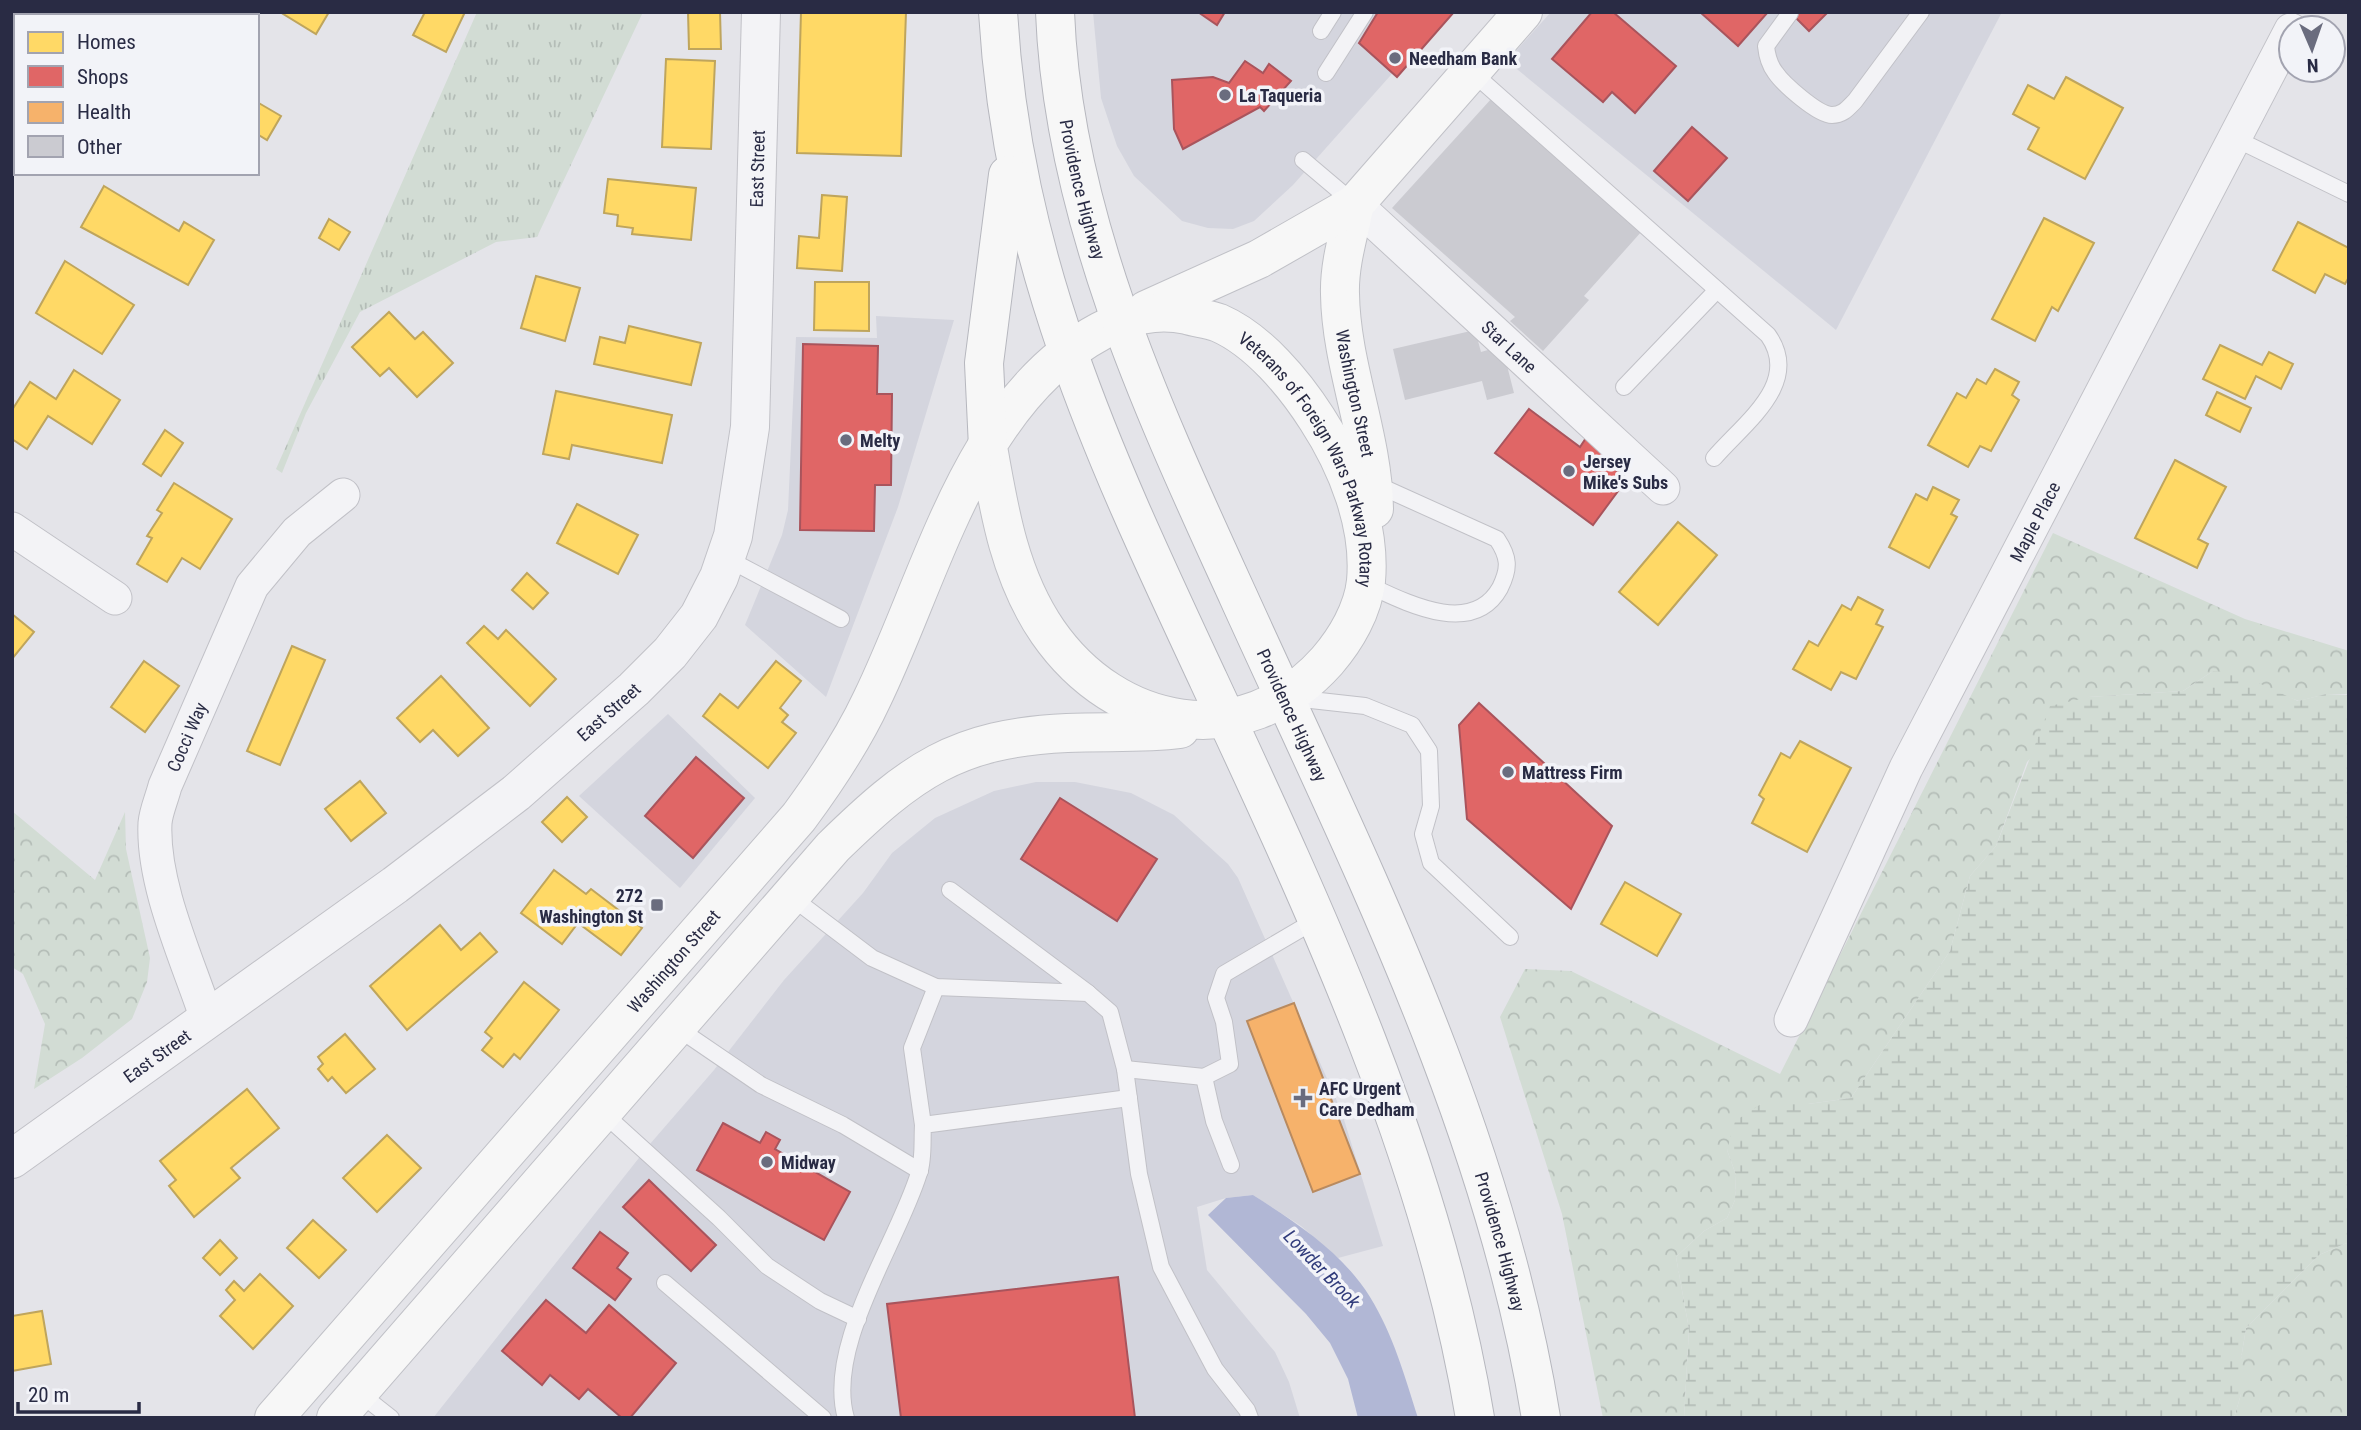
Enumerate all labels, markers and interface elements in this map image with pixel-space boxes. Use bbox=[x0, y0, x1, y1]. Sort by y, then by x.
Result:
legend bbox=[14, 14, 259, 175]
north arrow bbox=[2277, 14, 2347, 84]
text: Homes bbox=[77, 30, 136, 54]
place label: Needham Bank bbox=[1409, 48, 1517, 69]
marker: Needham Bank bbox=[1387, 50, 1403, 66]
text: N bbox=[2306, 54, 2319, 77]
text: Shops bbox=[77, 65, 129, 89]
place label: La Taqueria bbox=[1239, 85, 1322, 106]
marker: La Taqueria bbox=[1217, 87, 1233, 103]
text: Health bbox=[77, 100, 131, 124]
street label: Providence Highway bbox=[1056, 118, 1111, 263]
street label: East Street bbox=[745, 130, 768, 208]
text: Other bbox=[77, 135, 122, 159]
street label: Star Lane bbox=[1478, 316, 1541, 377]
street label: Veterans of Foreign Wars Parkway Rotary bbox=[1235, 327, 1377, 589]
street label: Washington Street bbox=[1332, 328, 1379, 459]
place label: Melty bbox=[860, 430, 900, 451]
marker: Melty bbox=[838, 432, 854, 448]
place label: Jersey Mike's Subs bbox=[1583, 451, 1668, 493]
marker: Jersey Mike's Subs bbox=[1561, 463, 1577, 479]
street label: Maple Place bbox=[2005, 478, 2064, 565]
street label: Providence Highway bbox=[1253, 645, 1332, 785]
street label: East Street bbox=[572, 678, 645, 745]
street label: Cocci Way bbox=[162, 698, 211, 775]
place label: Mattress Firm bbox=[1522, 762, 1623, 783]
marker: Mattress Firm bbox=[1500, 764, 1516, 780]
place label: 272 Washington St bbox=[539, 885, 643, 927]
marker: 272 Washington St bbox=[649, 897, 665, 913]
street label: Washington Street bbox=[623, 905, 724, 1017]
street label: East Street bbox=[119, 1024, 194, 1087]
place label: AFC Urgent Care Dedham bbox=[1319, 1078, 1415, 1120]
marker: AFC Urgent Care Dedham bbox=[1293, 1088, 1313, 1108]
place label: Midway bbox=[781, 1152, 836, 1173]
marker: Midway bbox=[759, 1154, 775, 1170]
street label: Providence Highway bbox=[1471, 1169, 1530, 1314]
water label: Lowder Brook bbox=[1279, 1225, 1365, 1313]
scale bar bbox=[18, 1370, 138, 1414]
text: 20 m bbox=[28, 1383, 69, 1407]

